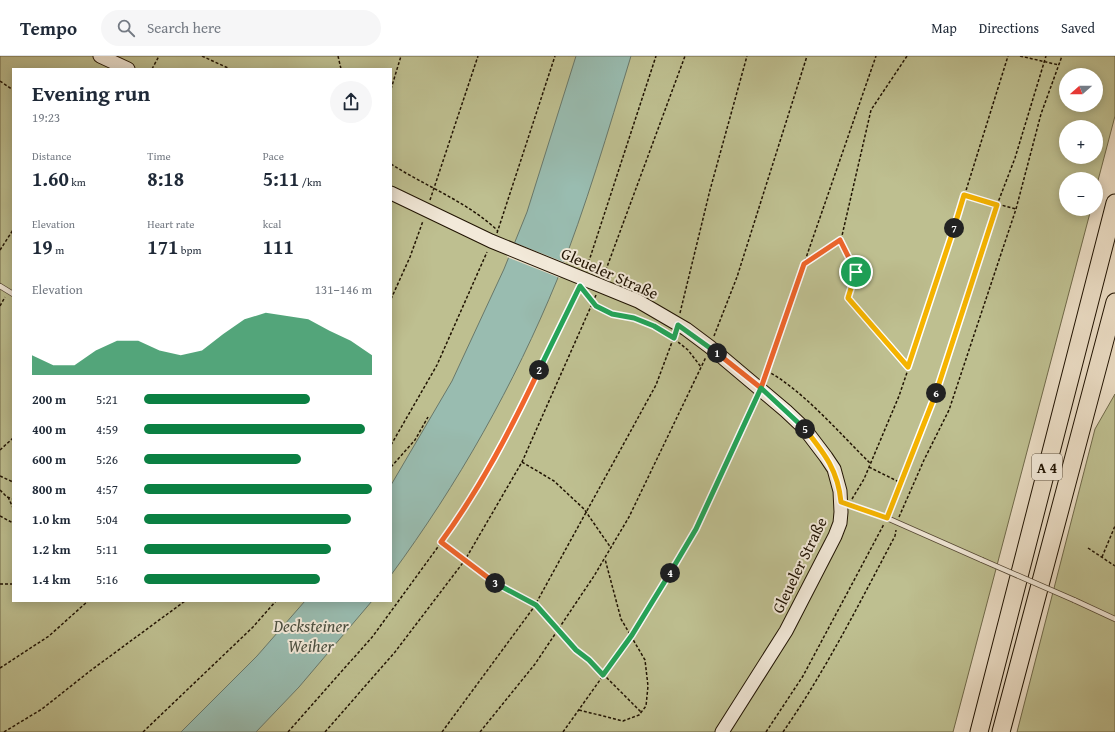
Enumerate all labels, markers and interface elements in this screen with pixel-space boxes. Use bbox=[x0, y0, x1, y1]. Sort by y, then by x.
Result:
search box bbox=[101, 10, 381, 46]
text: Tempo bbox=[20, 14, 77, 42]
icon: search bbox=[115, 17, 137, 39]
text: Search here bbox=[147, 17, 221, 38]
text: Map bbox=[931, 18, 957, 38]
text: Directions bbox=[979, 18, 1039, 38]
text: Saved bbox=[1061, 18, 1095, 38]
north arrow bbox=[1059, 68, 1103, 112]
map controls bbox=[1059, 68, 1103, 216]
text: Evening run bbox=[32, 77, 150, 109]
button: share bbox=[330, 81, 372, 123]
text: 19:23 bbox=[32, 108, 60, 127]
button: + bbox=[1059, 120, 1103, 164]
text: Distance bbox=[32, 148, 71, 164]
text: Time bbox=[147, 148, 171, 164]
text: Pace bbox=[263, 148, 284, 164]
text: 1.60 bbox=[32, 164, 69, 193]
text: 8:18 bbox=[147, 164, 184, 193]
text: 5:11 bbox=[263, 164, 299, 193]
button: − bbox=[1059, 172, 1103, 216]
text: km bbox=[69, 174, 86, 190]
text: /km bbox=[299, 174, 322, 190]
text: Elevation bbox=[32, 216, 75, 232]
text: Heart rate bbox=[147, 216, 195, 232]
text: kcal bbox=[263, 216, 281, 232]
pin: 7 bbox=[944, 218, 964, 238]
text: 7 bbox=[951, 220, 957, 236]
text: 19 bbox=[32, 232, 53, 261]
text: 171 bbox=[147, 232, 178, 261]
text: 111 bbox=[263, 232, 294, 261]
street label: Gleueler Straße bbox=[558, 241, 662, 305]
text: m bbox=[53, 242, 64, 258]
text: bpm bbox=[178, 242, 201, 258]
pin bbox=[839, 255, 873, 289]
icon: arrive bbox=[845, 261, 867, 283]
text: Elevation bbox=[32, 280, 83, 299]
text: 131–146 m bbox=[315, 280, 372, 299]
pin: 1 bbox=[707, 343, 727, 363]
text: 1 bbox=[714, 345, 720, 361]
pin: 2 bbox=[529, 360, 549, 380]
text: 2 bbox=[536, 362, 542, 378]
pin: 6 bbox=[926, 383, 946, 403]
text: 6 bbox=[933, 385, 939, 401]
text: 200 m bbox=[32, 390, 66, 409]
text: 5:21 bbox=[96, 390, 118, 409]
pin: 5 bbox=[795, 419, 815, 439]
text: 400 m bbox=[32, 420, 66, 439]
text: 4:59 bbox=[96, 420, 118, 439]
text: 5 bbox=[802, 421, 808, 437]
text: 600 m bbox=[32, 450, 66, 469]
text: 5:26 bbox=[96, 450, 118, 469]
road number: A 4 bbox=[1032, 454, 1062, 480]
text: 800 m bbox=[32, 480, 66, 499]
text: 4:57 bbox=[96, 480, 118, 499]
text: 1.0 km bbox=[32, 510, 71, 529]
text: 5:04 bbox=[96, 510, 118, 529]
street label: Gleueler Straße bbox=[765, 513, 833, 617]
text: 1.2 km bbox=[32, 540, 71, 559]
text: 5:11 bbox=[96, 540, 118, 559]
pin: 4 bbox=[660, 563, 680, 583]
text: 4 bbox=[667, 565, 673, 581]
text: 1.4 km bbox=[32, 570, 71, 589]
text: 5:16 bbox=[96, 570, 118, 589]
pin: 3 bbox=[485, 573, 505, 593]
text: 3 bbox=[492, 575, 498, 591]
water label: Decksteiner Weiher bbox=[272, 613, 349, 658]

